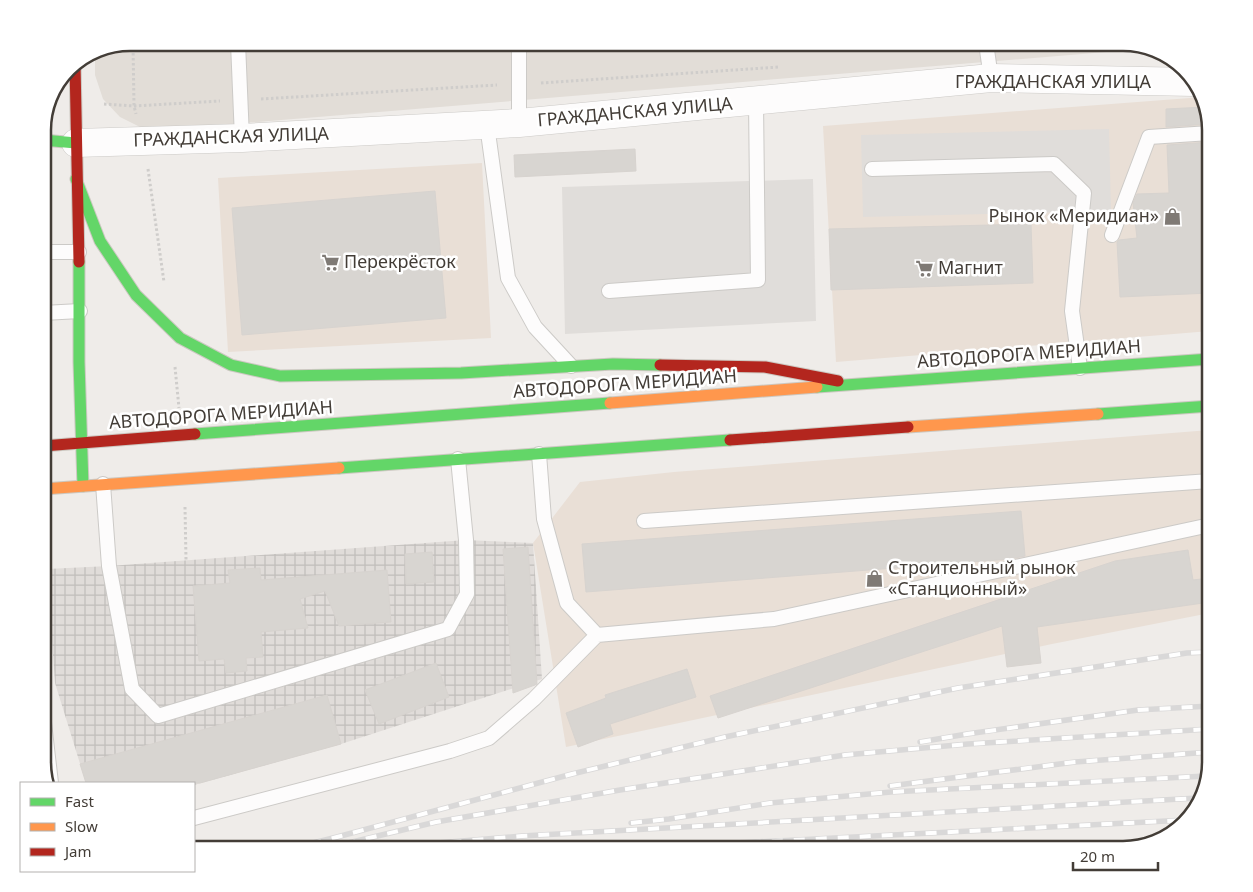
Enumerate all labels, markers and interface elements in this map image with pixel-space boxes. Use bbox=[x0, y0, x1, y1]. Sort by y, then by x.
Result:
street label: ГРАЖДАНСКАЯ УЛИЦА bbox=[955, 69, 1151, 93]
street label: ГРАЖДАНСКАЯ УЛИЦА bbox=[536, 90, 734, 131]
street label: ГРАЖДАНСКАЯ УЛИЦА bbox=[133, 121, 330, 151]
place label: Рынок «Меридиан» bbox=[989, 203, 1159, 227]
shop icon: Рынок «Меридиан» bbox=[1163, 206, 1183, 226]
place label: Перекрёсток bbox=[344, 249, 456, 273]
supermarket icon: Перекрёсток bbox=[320, 252, 340, 272]
place label: Магнит bbox=[938, 255, 1003, 279]
supermarket icon: Магнит bbox=[914, 258, 934, 278]
street label: АВТОДОРОГА МЕРИДИАН bbox=[916, 333, 1142, 373]
street label: АВТОДОРОГА МЕРИДИАН bbox=[512, 363, 738, 403]
street label: АВТОДОРОГА МЕРИДИАН bbox=[108, 394, 334, 434]
place label: Строительный рынок «Станционный» bbox=[888, 555, 1076, 600]
shop icon: Строительный рынок «Станционный» bbox=[864, 568, 884, 588]
legend bbox=[20, 782, 195, 872]
text: Fast bbox=[65, 791, 94, 811]
text: Slow bbox=[65, 816, 98, 836]
scale bar bbox=[1073, 840, 1158, 872]
text: Jam bbox=[63, 841, 92, 861]
text: 20 m bbox=[1080, 846, 1115, 866]

